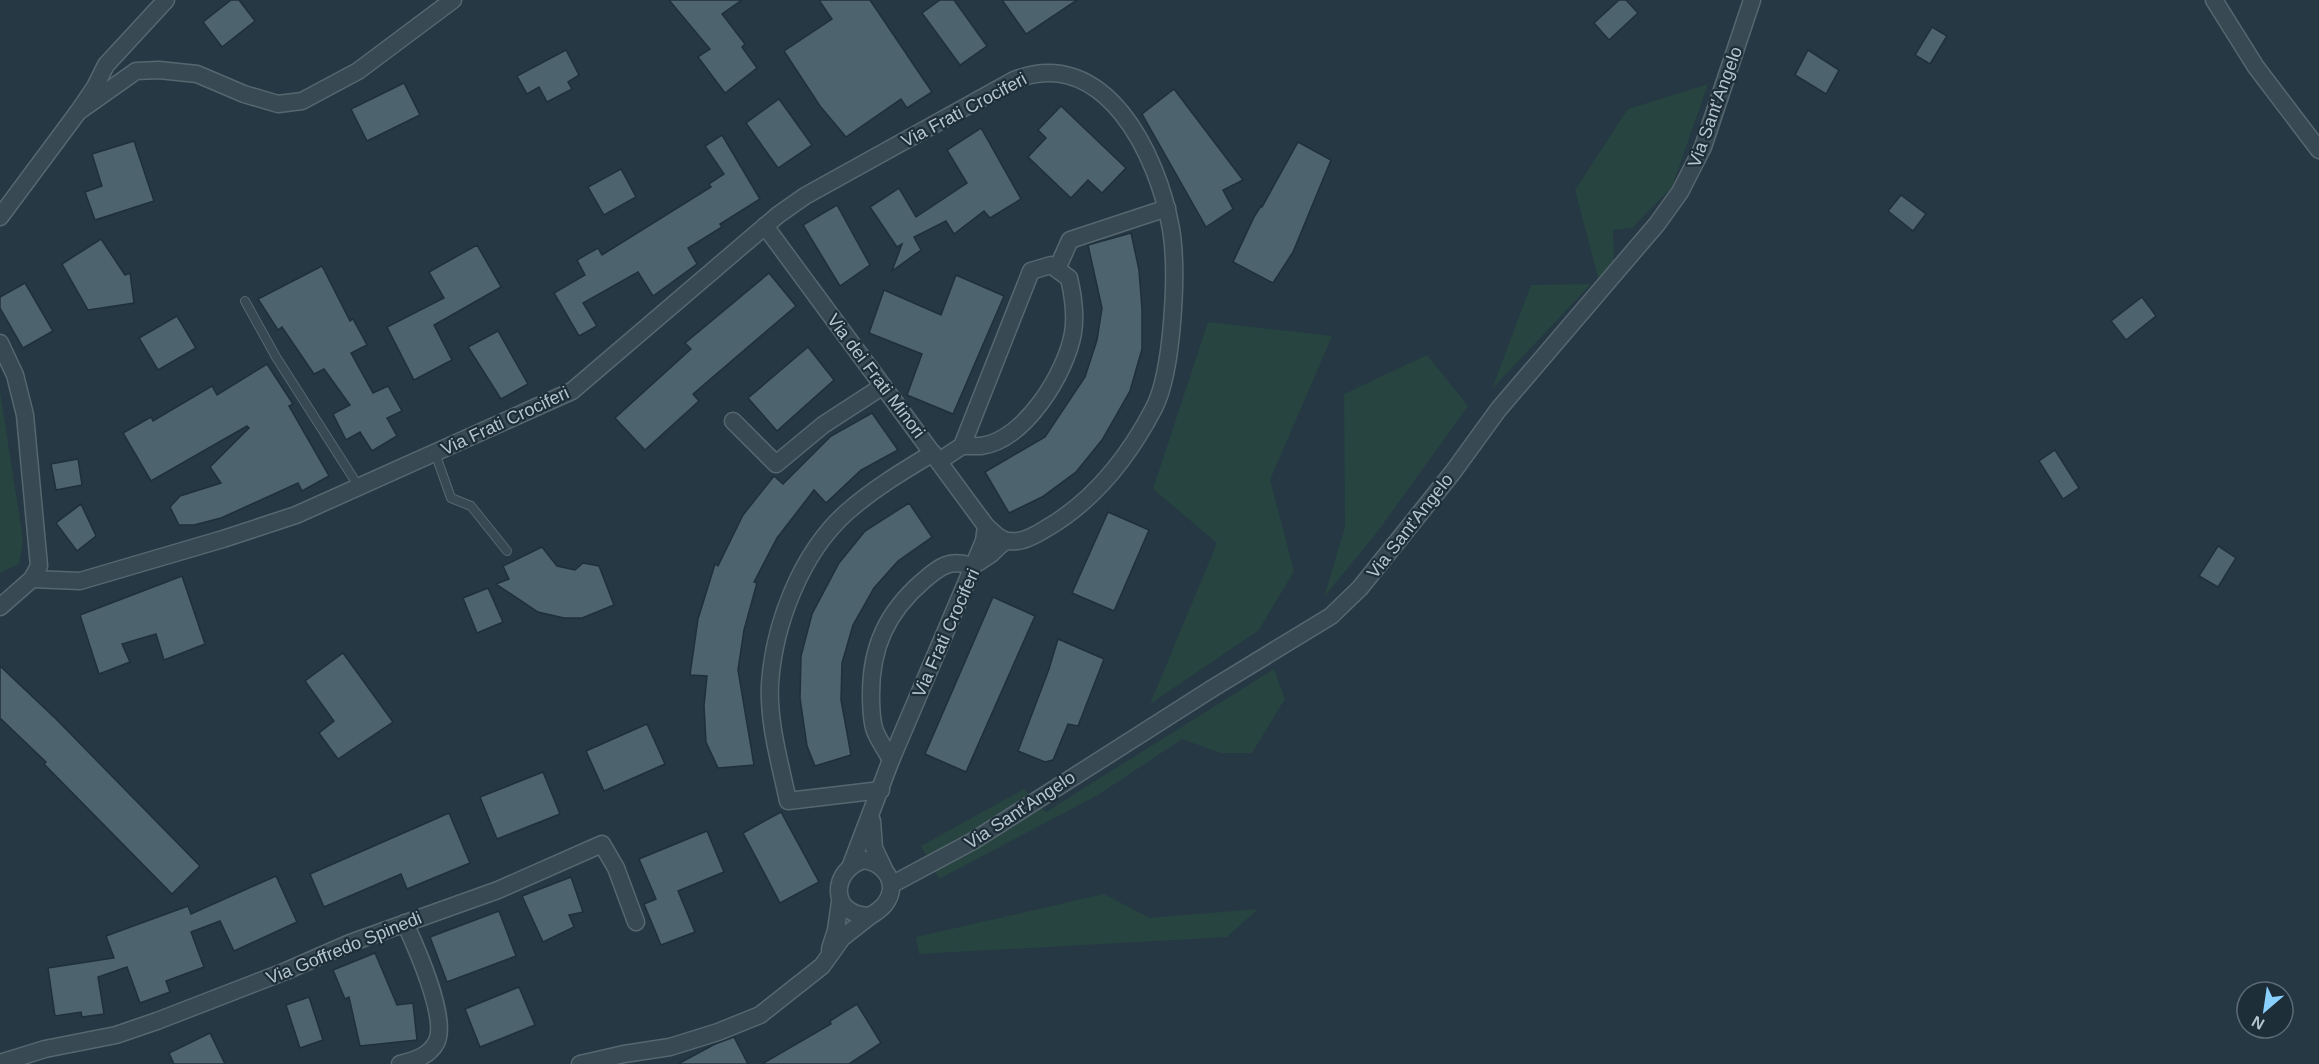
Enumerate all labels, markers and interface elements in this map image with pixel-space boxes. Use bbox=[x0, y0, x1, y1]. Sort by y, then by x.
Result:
street label: Via Sant'Angelo bbox=[1684, 44, 1746, 170]
street label: Via Frati Crociferi bbox=[898, 69, 1030, 151]
street label: Via dei Frati Minori bbox=[823, 310, 929, 442]
street label: Via Frati Crociferi bbox=[438, 383, 572, 459]
street label: Via Sant'Angelo bbox=[1363, 470, 1457, 582]
street label: Via Frati Crociferi bbox=[909, 566, 983, 700]
street label: Via Sant'Angelo bbox=[961, 767, 1079, 853]
street label: Via Goffredo Spinedi bbox=[264, 908, 424, 988]
north arrow bbox=[2235, 980, 2295, 1040]
text: N bbox=[2249, 1012, 2267, 1033]

